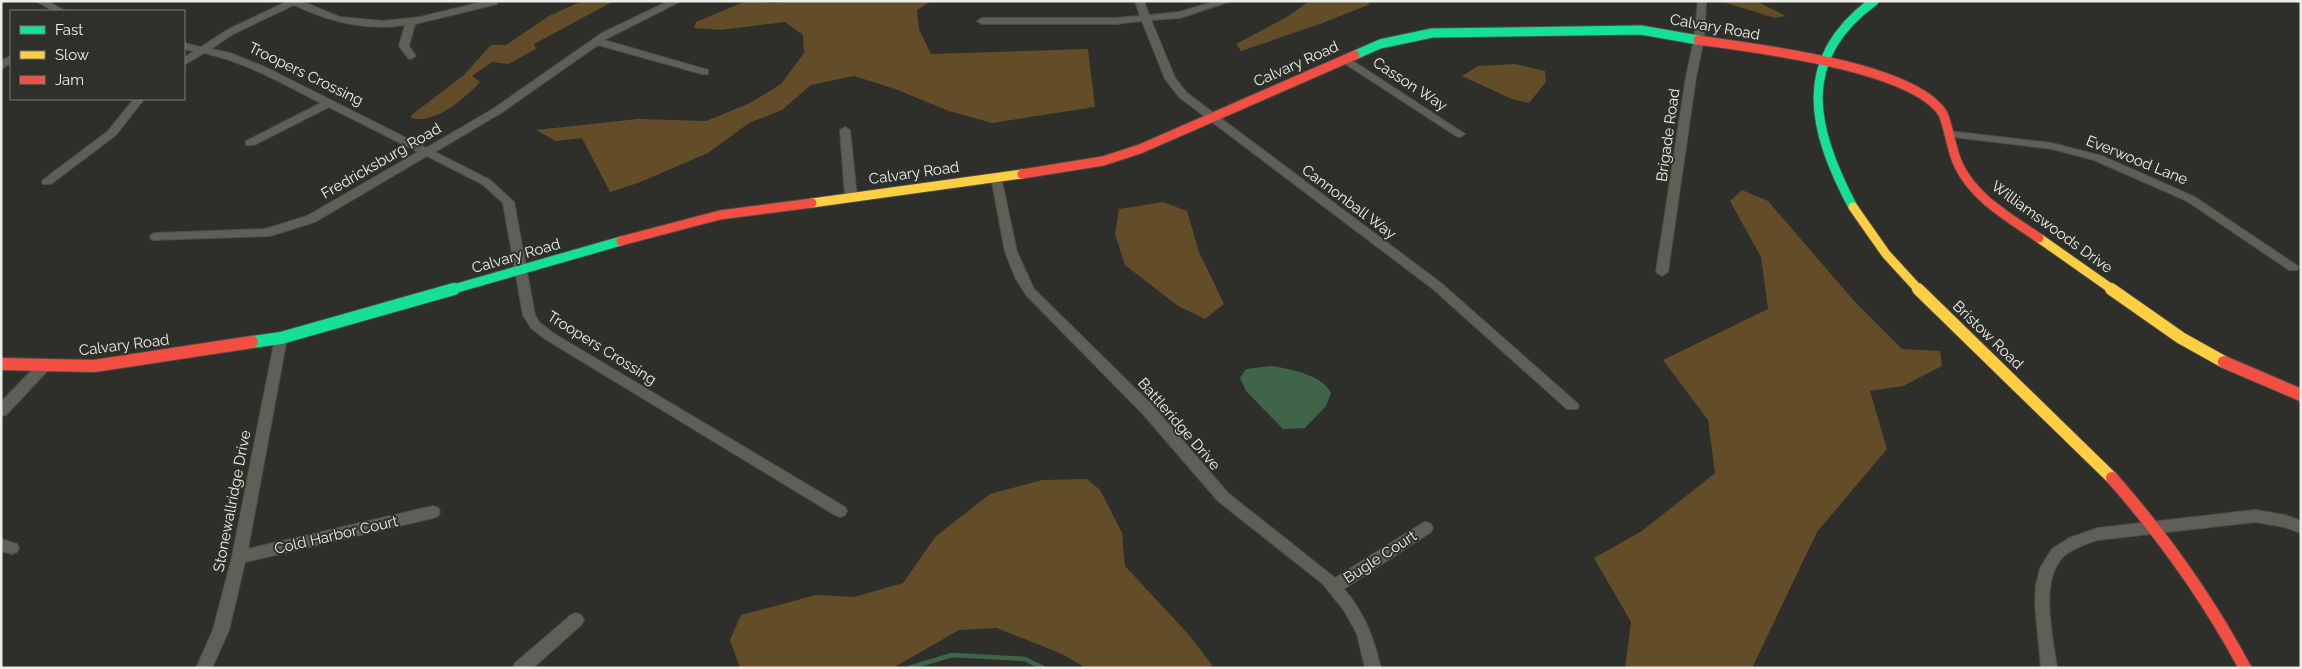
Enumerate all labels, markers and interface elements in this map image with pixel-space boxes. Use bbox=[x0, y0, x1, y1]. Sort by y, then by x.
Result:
legend bbox=[10, 10, 185, 100]
street label: Calvary Road bbox=[1669, 10, 1761, 44]
text: Fast bbox=[55, 21, 83, 39]
street label: Calvary Road bbox=[1251, 37, 1341, 91]
street label: Troopers Crossing bbox=[246, 38, 366, 110]
text: Slow bbox=[55, 46, 89, 64]
street label: Casson Way bbox=[1369, 53, 1451, 115]
text: Jam bbox=[55, 71, 84, 89]
street label: Brigade Road bbox=[1653, 87, 1683, 183]
street label: Fredricksburg Road bbox=[318, 119, 444, 203]
street label: Everwood Lane bbox=[2084, 131, 2191, 189]
street label: Calvary Road bbox=[868, 158, 960, 188]
street label: Cannonball Way bbox=[1298, 161, 1400, 243]
street label: Williamswoods Drive bbox=[1988, 177, 2116, 277]
street label: Calvary Road bbox=[470, 235, 562, 277]
street label: Bristow Road bbox=[1949, 297, 2027, 373]
street label: Troopers Crossing bbox=[544, 307, 660, 389]
street label: Calvary Road bbox=[78, 331, 170, 359]
street label: Battleridge Drive bbox=[1134, 374, 1224, 474]
street label: Stonewallridge Drive bbox=[209, 428, 255, 573]
street label: Cold Harbor Court bbox=[272, 512, 400, 558]
street label: Bugle Court bbox=[1340, 527, 1420, 587]

